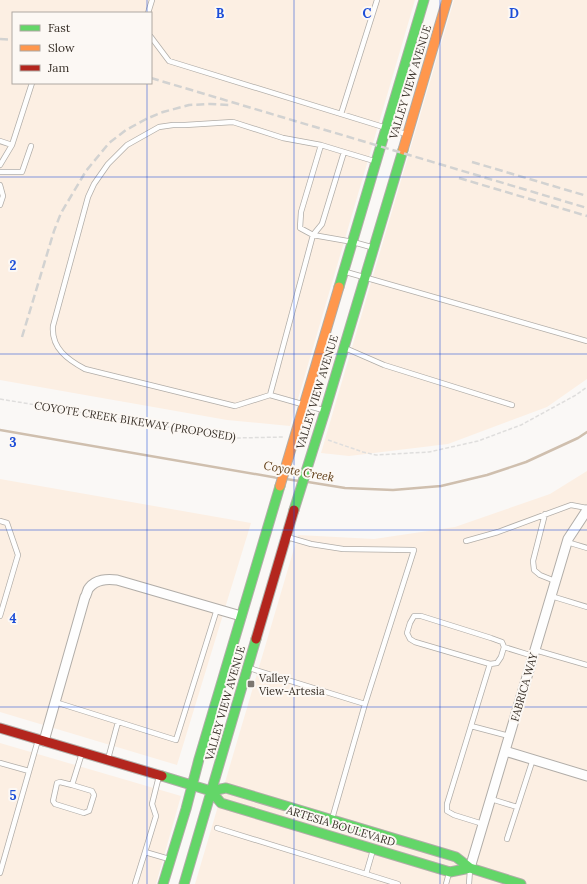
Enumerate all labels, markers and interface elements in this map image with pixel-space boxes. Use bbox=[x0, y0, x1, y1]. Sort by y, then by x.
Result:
text: B bbox=[216, 5, 225, 22]
text: C bbox=[363, 5, 372, 22]
text: D bbox=[509, 5, 519, 22]
legend bbox=[12, 12, 152, 84]
text: Fast bbox=[48, 20, 71, 35]
street label: VALLEY VIEW AVENUE bbox=[386, 23, 434, 142]
text: Slow bbox=[48, 40, 75, 55]
text: Jam bbox=[47, 60, 69, 75]
text: 2 bbox=[10, 257, 17, 274]
street label: VALLEY VIEW AVENUE bbox=[293, 333, 341, 452]
street label: COYOTE CREEK BIKEWAY (PROPOSED) bbox=[33, 398, 237, 445]
text: 3 bbox=[9, 434, 17, 451]
water label: Coyote Creek bbox=[263, 457, 335, 485]
text: 4 bbox=[9, 610, 17, 627]
street label: VALLEY VIEW AVENUE bbox=[202, 644, 248, 763]
street label: FABRICA WAY bbox=[507, 650, 541, 723]
place label: Valley View-Artesia bbox=[258, 671, 325, 698]
marker: Valley View-Artesia bbox=[246, 679, 256, 689]
text: 5 bbox=[9, 787, 17, 804]
street label: ARTESIA BOULEVARD bbox=[284, 802, 397, 849]

